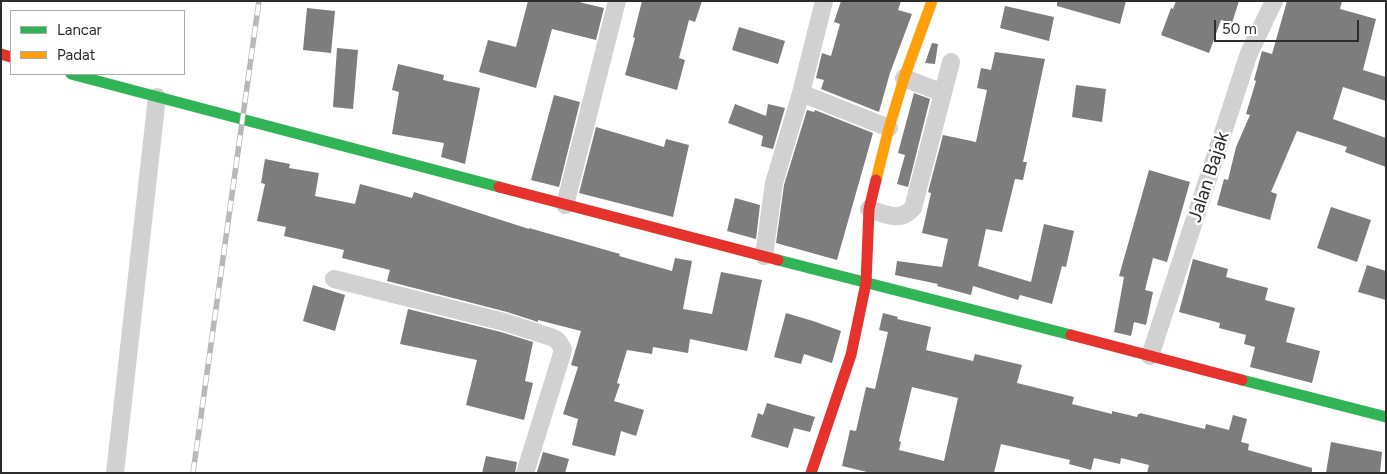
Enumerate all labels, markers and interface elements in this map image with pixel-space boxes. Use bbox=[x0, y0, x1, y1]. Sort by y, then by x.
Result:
legend bbox=[10, 10, 185, 75]
scale bar bbox=[1217, 10, 1362, 42]
text: 50 m bbox=[1222, 20, 1257, 38]
text: Lancar bbox=[57, 21, 102, 39]
text: Padat bbox=[57, 46, 95, 64]
street label: Jalan Bajak bbox=[1184, 129, 1234, 225]

